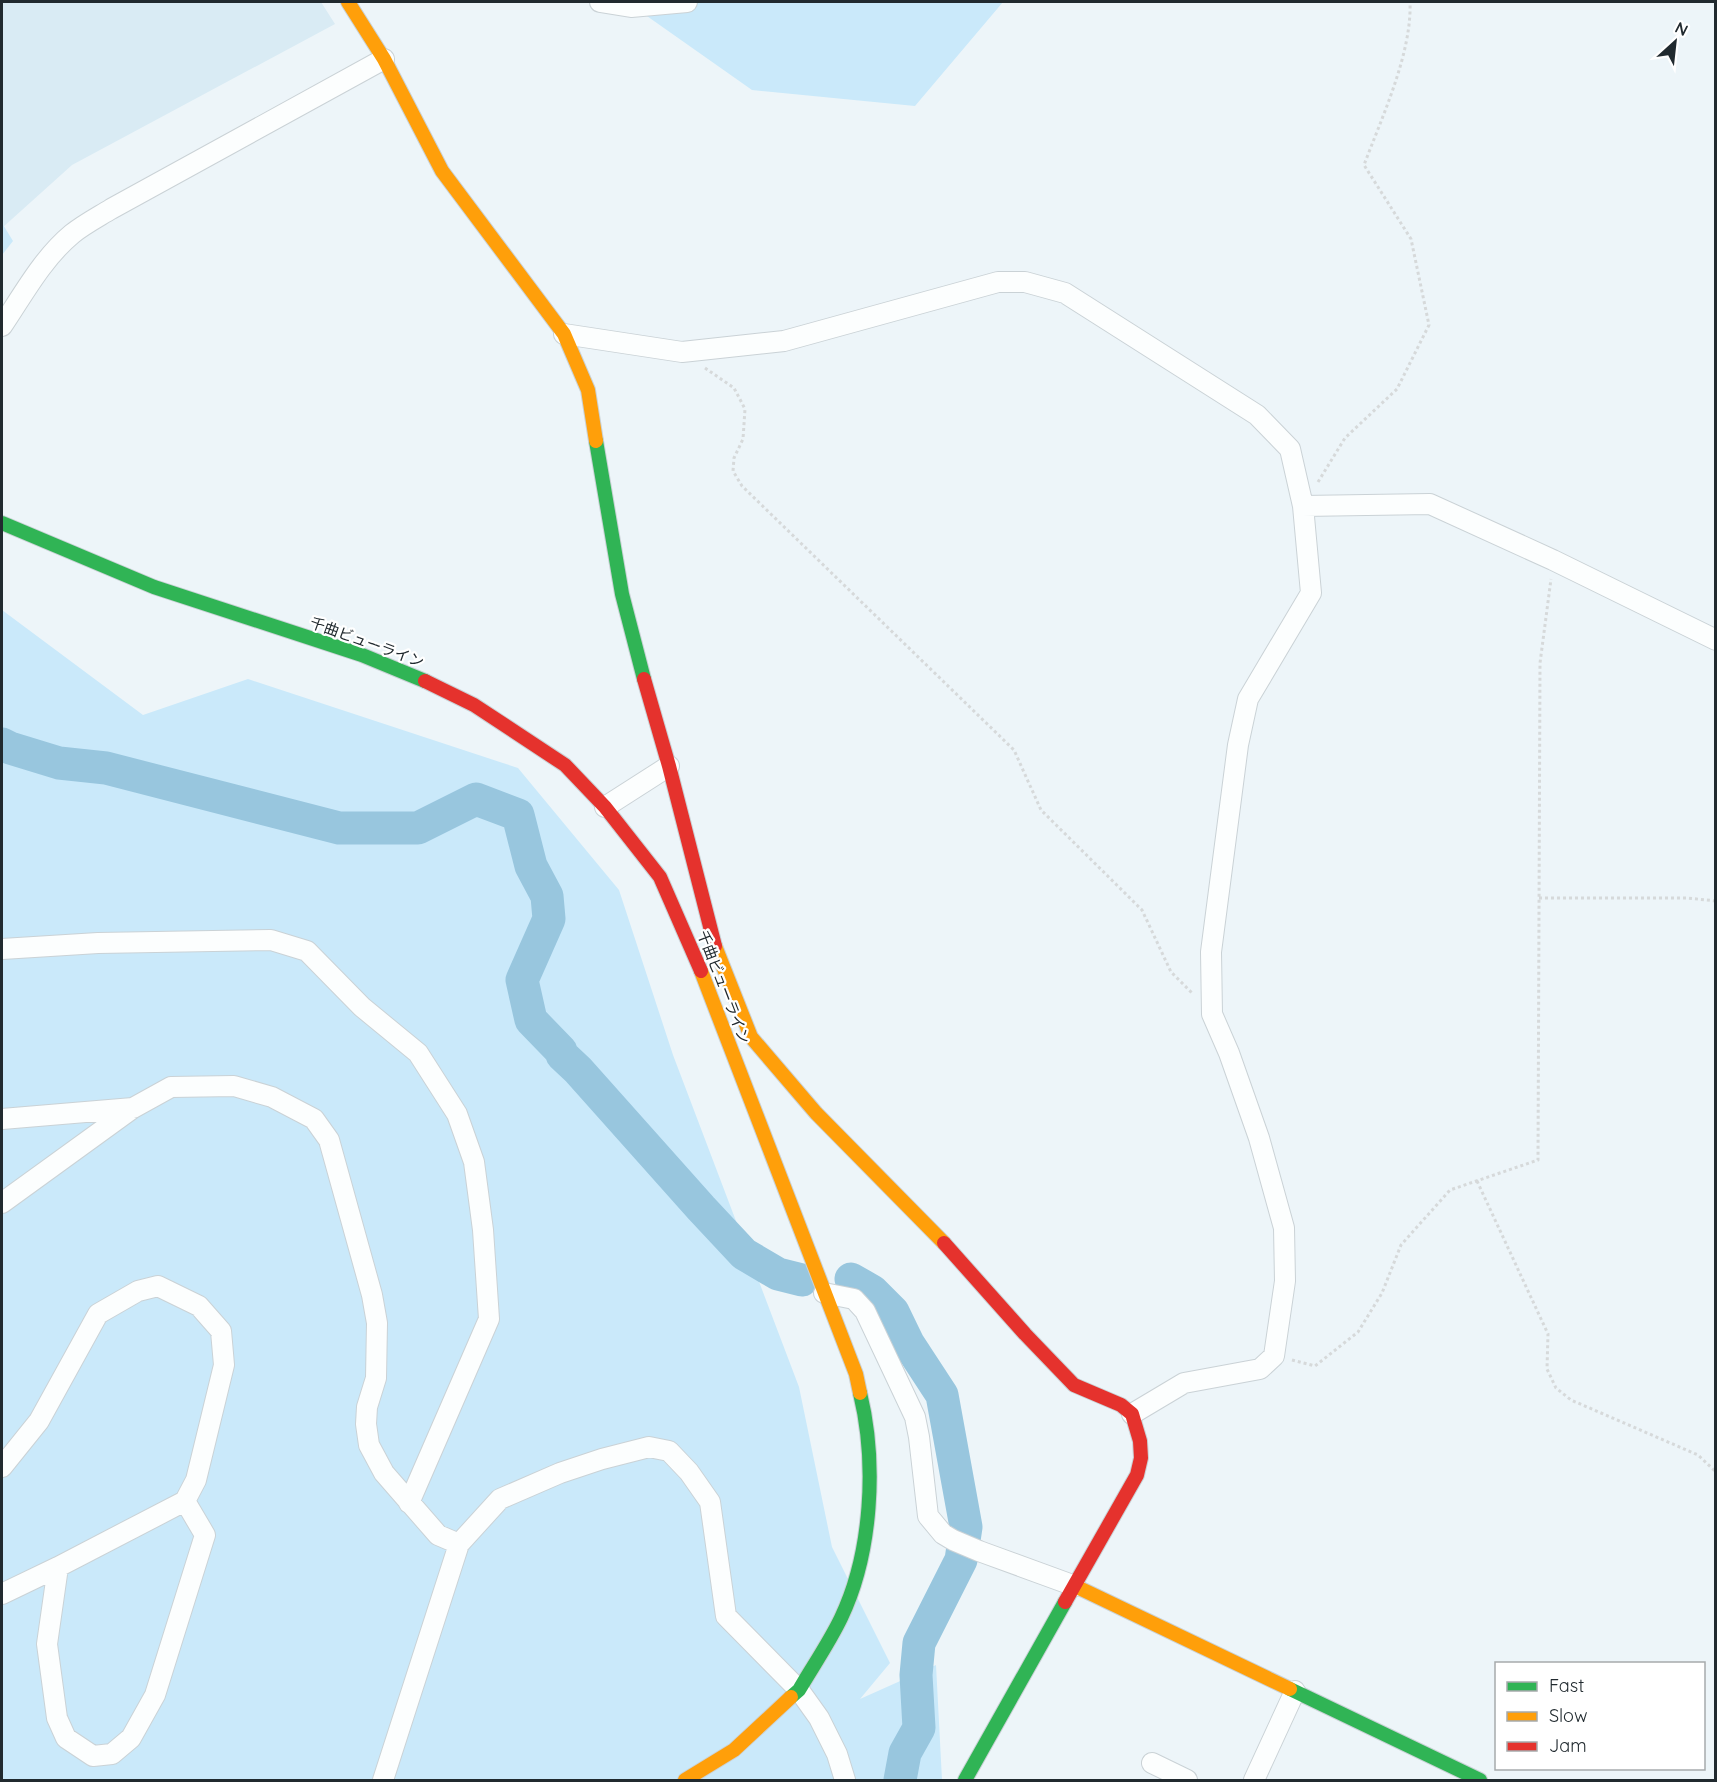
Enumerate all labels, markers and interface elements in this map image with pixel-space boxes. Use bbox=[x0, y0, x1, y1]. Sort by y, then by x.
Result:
north arrow bbox=[1645, 12, 1705, 72]
text: N bbox=[1672, 17, 1692, 40]
street label: 千曲ビューライン bbox=[307, 613, 427, 671]
street label: 千曲ビューライン bbox=[694, 928, 754, 1046]
legend bbox=[1495, 1662, 1705, 1770]
text: Fast bbox=[1549, 1674, 1584, 1697]
text: Slow bbox=[1549, 1704, 1587, 1727]
text: Jam bbox=[1549, 1734, 1587, 1757]

